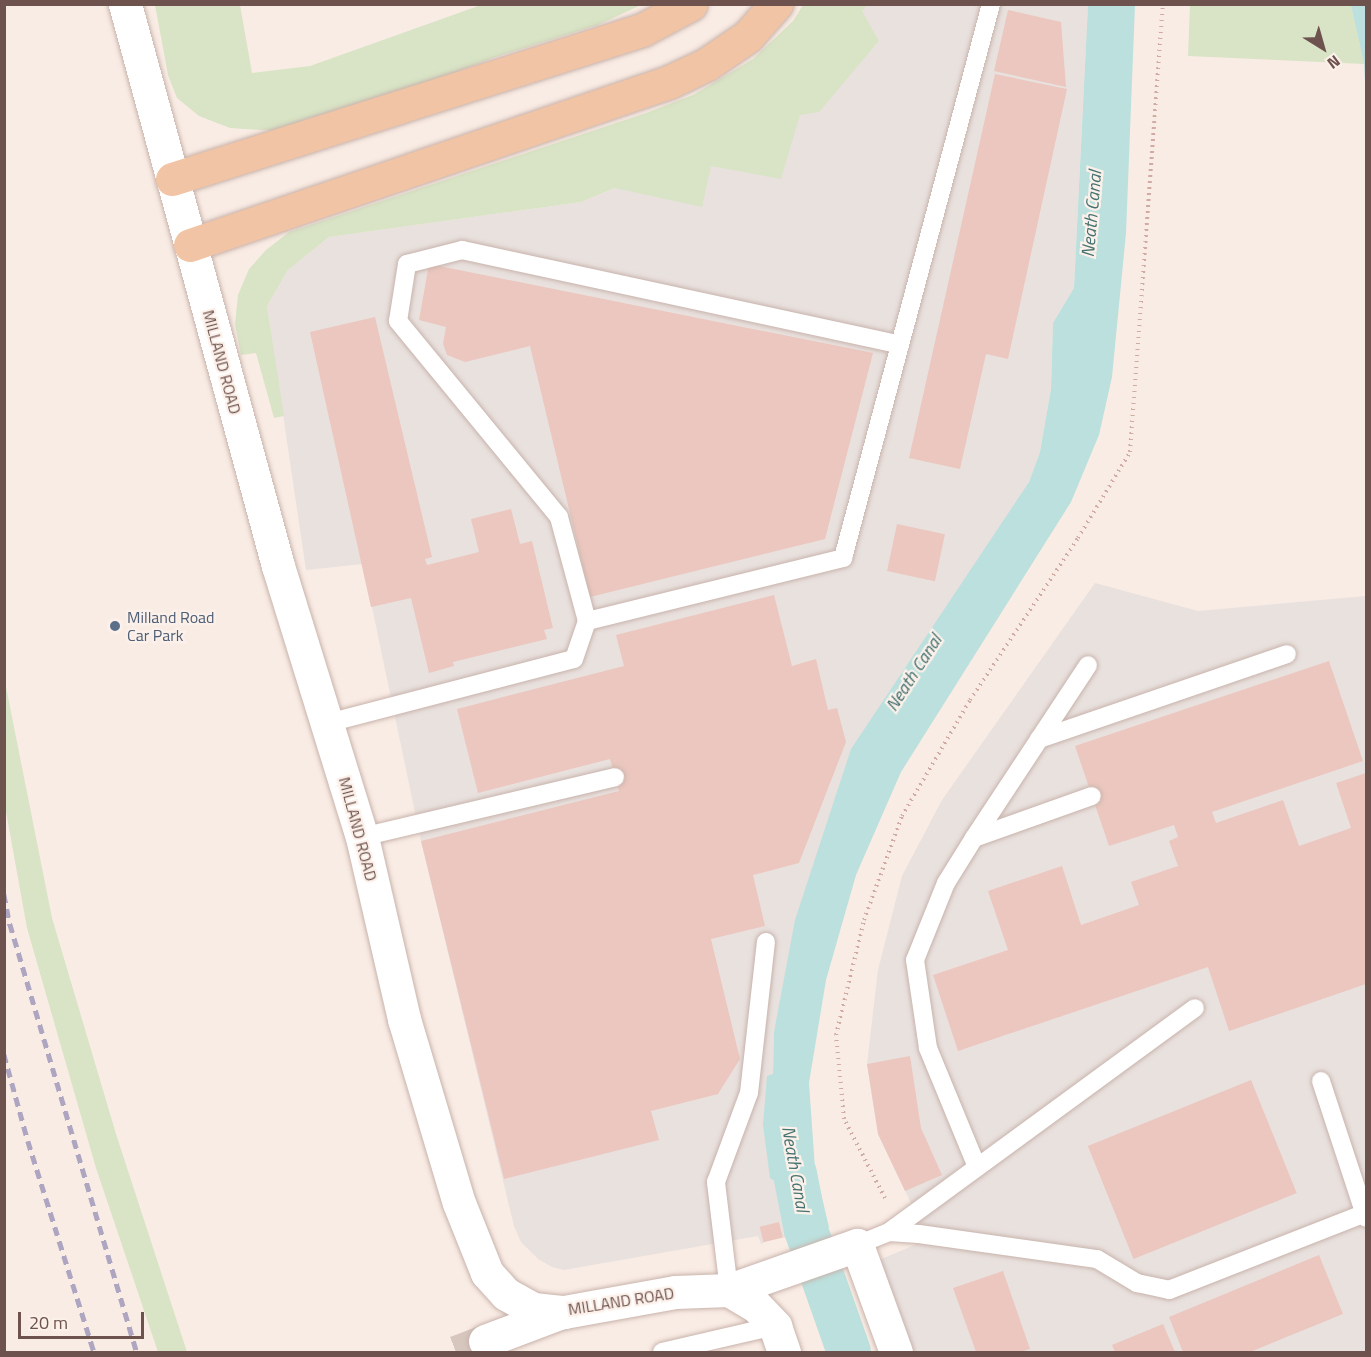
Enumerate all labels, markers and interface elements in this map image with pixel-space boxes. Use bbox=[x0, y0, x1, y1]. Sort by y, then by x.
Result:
north arrow bbox=[1293, 18, 1353, 78]
text: N bbox=[1322, 49, 1345, 75]
water label: Neath Canal bbox=[1077, 170, 1107, 258]
street label: MILLAND ROAD bbox=[199, 308, 245, 416]
place label: Milland Road Car Park bbox=[127, 607, 215, 645]
marker: Milland Road Car Park bbox=[108, 619, 122, 633]
water label: Neath Canal bbox=[881, 631, 947, 715]
street label: MILLAND ROAD bbox=[335, 775, 381, 883]
water label: Neath Canal bbox=[777, 1124, 813, 1214]
street label: MILLAND ROAD bbox=[567, 1283, 675, 1319]
scale bar bbox=[21, 1300, 147, 1338]
text: 20 m bbox=[29, 1309, 68, 1336]

